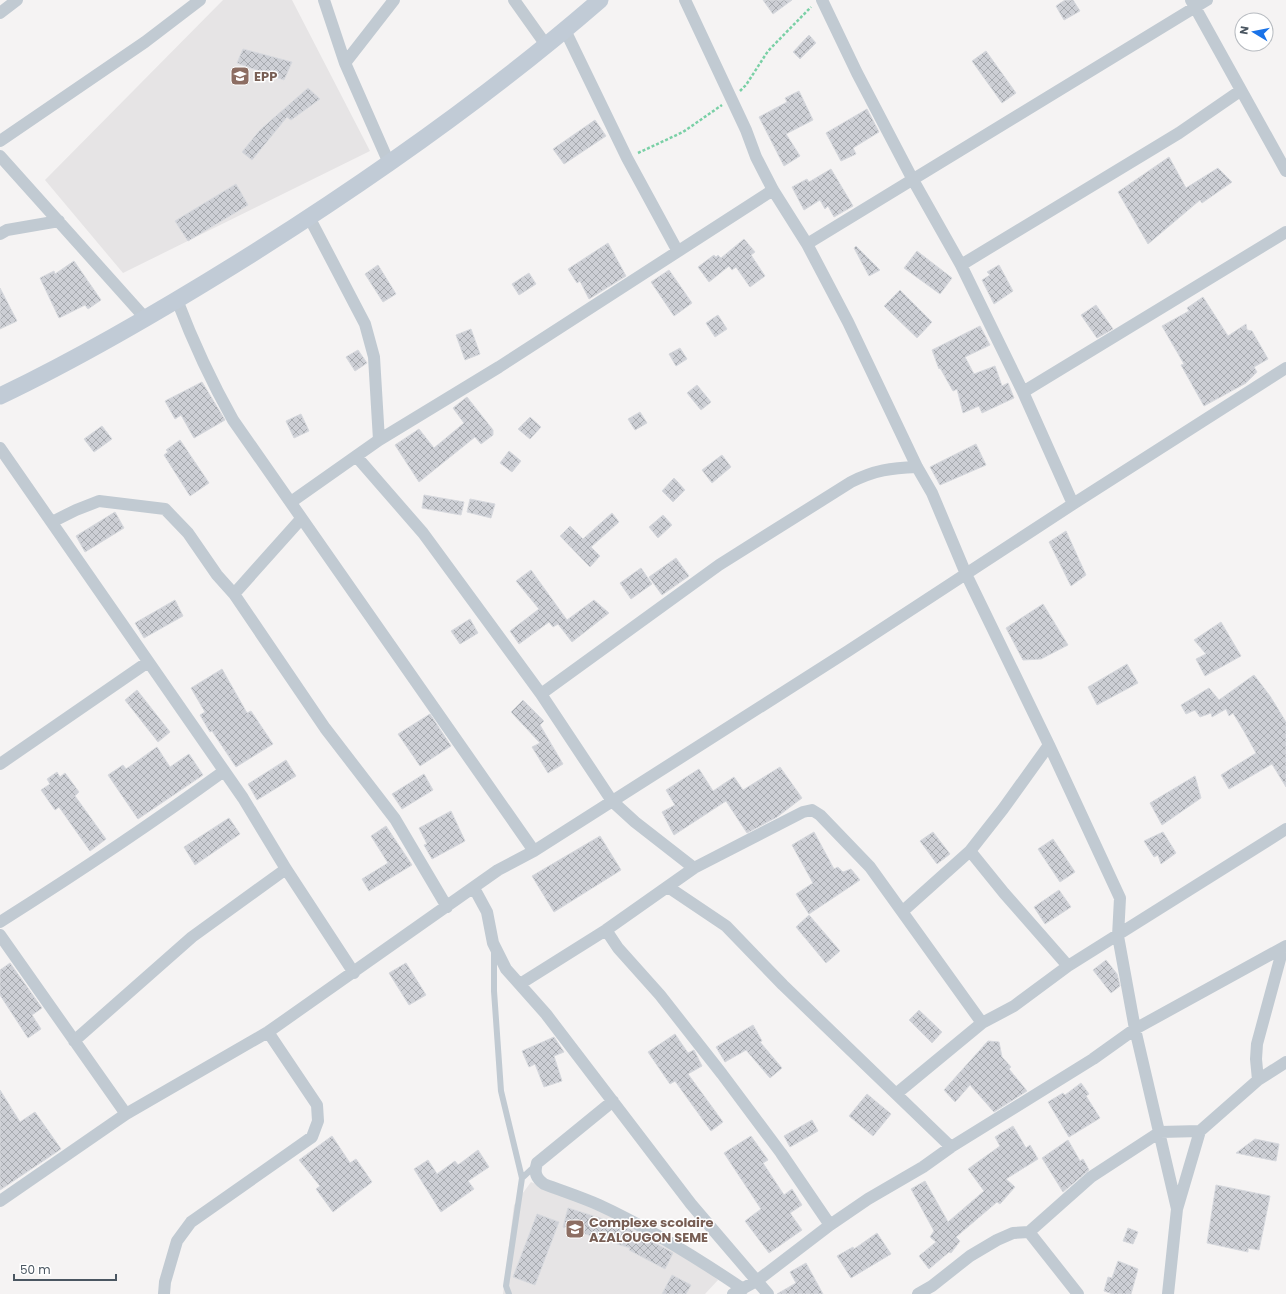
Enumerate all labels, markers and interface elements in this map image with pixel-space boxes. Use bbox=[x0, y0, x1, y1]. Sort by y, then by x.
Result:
north arrow bbox=[1234, 12, 1274, 52]
text: N bbox=[1236, 25, 1253, 36]
school or university icon: EPP bbox=[229, 65, 251, 87]
place label: EPP bbox=[254, 67, 277, 86]
place label: Complexe scolaire AZALOUGON SEME bbox=[589, 1213, 714, 1247]
school or university icon: Complexe scolaire AZALOUGON SEME bbox=[564, 1218, 586, 1240]
scale bar bbox=[14, 1256, 116, 1282]
text: 50 m bbox=[20, 1261, 51, 1278]

